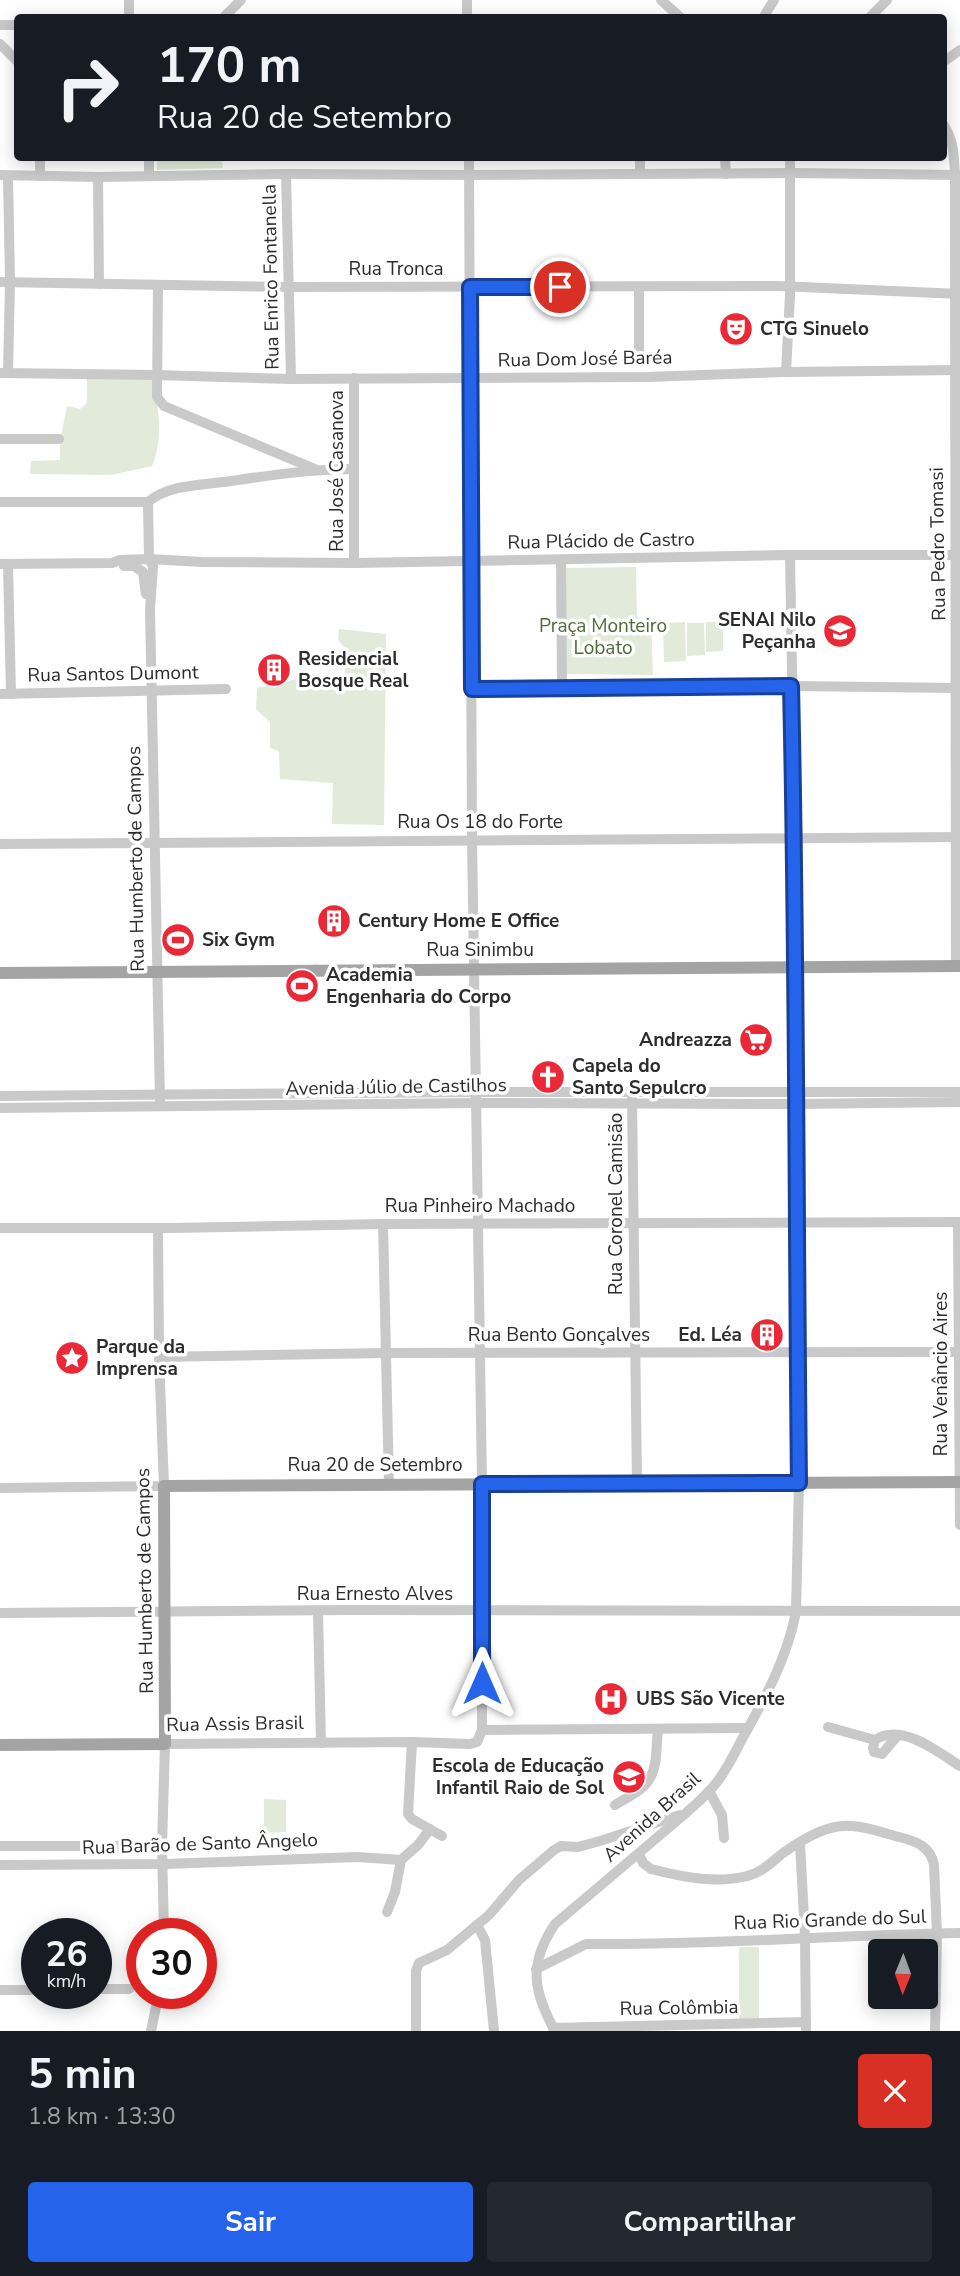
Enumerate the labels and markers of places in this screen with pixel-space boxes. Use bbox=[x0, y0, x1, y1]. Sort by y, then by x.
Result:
pin bbox=[530, 257, 590, 317]
theatre icon: CTG Sinuelo bbox=[717, 310, 755, 348]
place label: CTG Sinuelo bbox=[760, 316, 869, 342]
place label: SENAI Nilo Peçanha bbox=[718, 607, 816, 655]
school or university icon: SENAI Nilo Peçanha bbox=[821, 612, 859, 650]
place label: Residencial Bosque Real bbox=[298, 646, 409, 694]
building icon: Residencial Bosque Real bbox=[255, 651, 293, 689]
building icon: Century Home E Office bbox=[315, 902, 353, 940]
place label: Century Home E Office bbox=[358, 908, 559, 934]
sports icon: Six Gym bbox=[159, 921, 197, 959]
place label: Six Gym bbox=[202, 927, 275, 953]
place label: Academia Engenharia do Corpo bbox=[326, 962, 511, 1010]
sports icon: Academia Engenharia do Corpo bbox=[283, 967, 321, 1005]
supermarket icon: Andreazza bbox=[737, 1021, 775, 1059]
place label: Andreazza bbox=[639, 1027, 732, 1053]
place label: Capela do Santo Sepulcro bbox=[572, 1053, 707, 1101]
church icon: Capela do Santo Sepulcro bbox=[529, 1058, 567, 1096]
building icon: Ed. Léa bbox=[748, 1316, 786, 1354]
place label: Ed. Léa bbox=[678, 1322, 742, 1348]
place label: Parque da Imprensa bbox=[96, 1334, 185, 1382]
place icon: Parque da Imprensa bbox=[53, 1339, 91, 1377]
hospital icon: UBS São Vicente bbox=[592, 1680, 630, 1718]
place label: UBS São Vicente bbox=[636, 1686, 785, 1712]
place label: Escola de Educação Infantil Raio de Sol bbox=[432, 1753, 604, 1801]
school or university icon: Escola de Educação Infantil Raio de Sol bbox=[610, 1758, 648, 1796]

